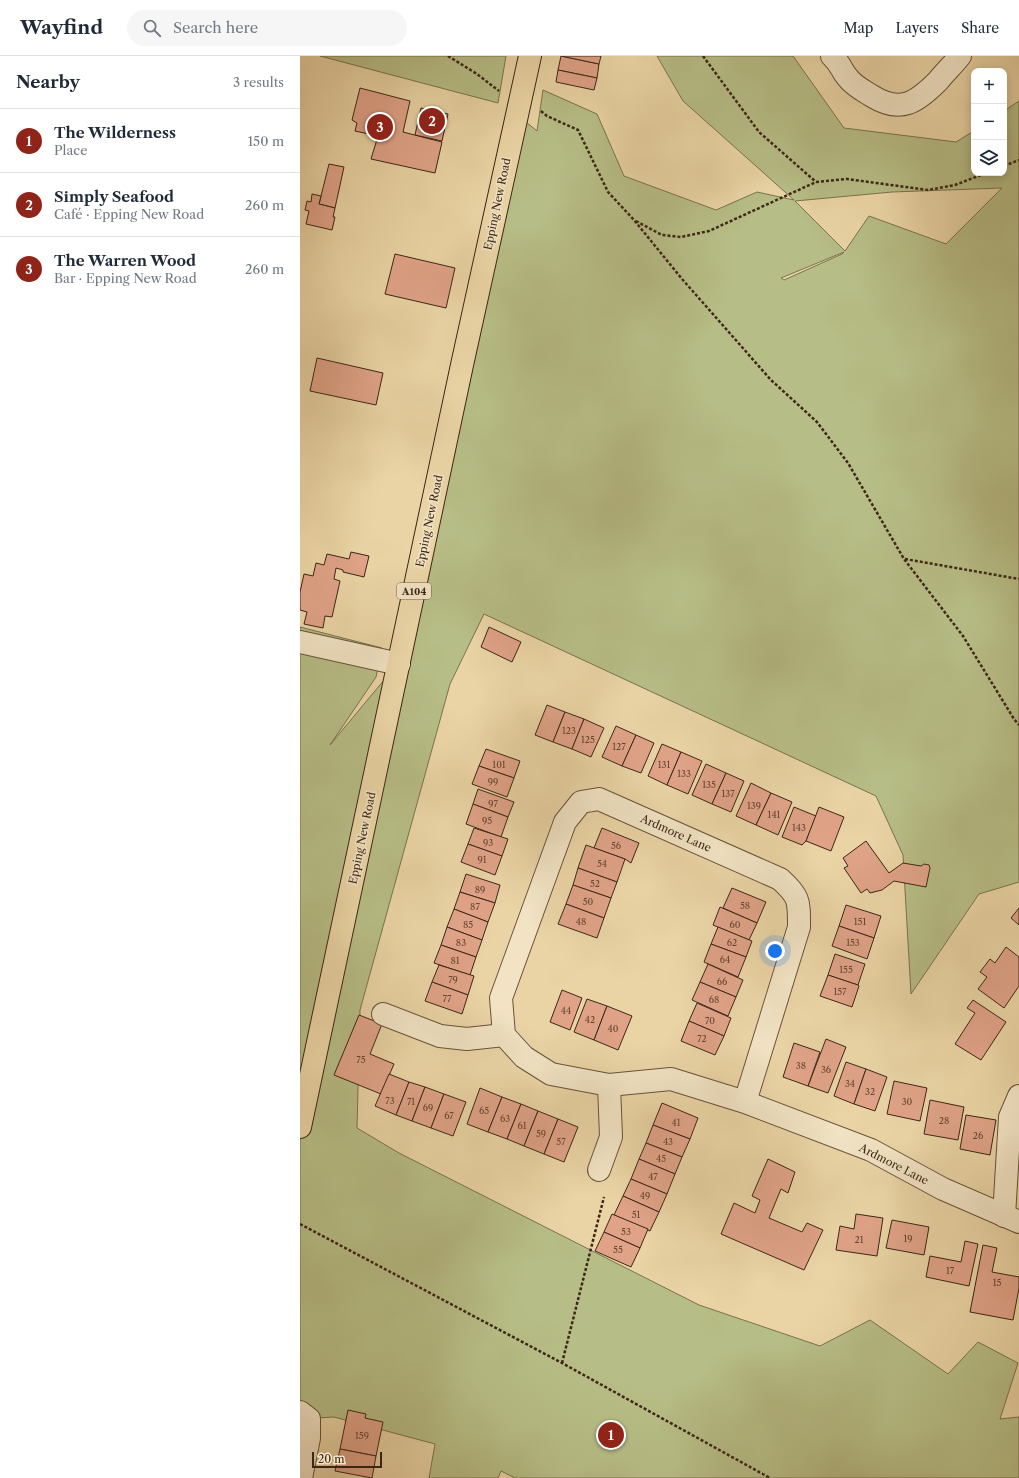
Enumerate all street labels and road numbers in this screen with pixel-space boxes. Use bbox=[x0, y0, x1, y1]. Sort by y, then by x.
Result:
street label: Epping New Road bbox=[480, 156, 514, 251]
street label: Epping New Road bbox=[412, 473, 446, 568]
road number: A104 bbox=[397, 583, 431, 599]
street label: Epping New Road bbox=[345, 790, 379, 885]
street label: Ardmore Lane bbox=[638, 811, 714, 855]
street label: Ardmore Lane bbox=[856, 1140, 931, 1187]

